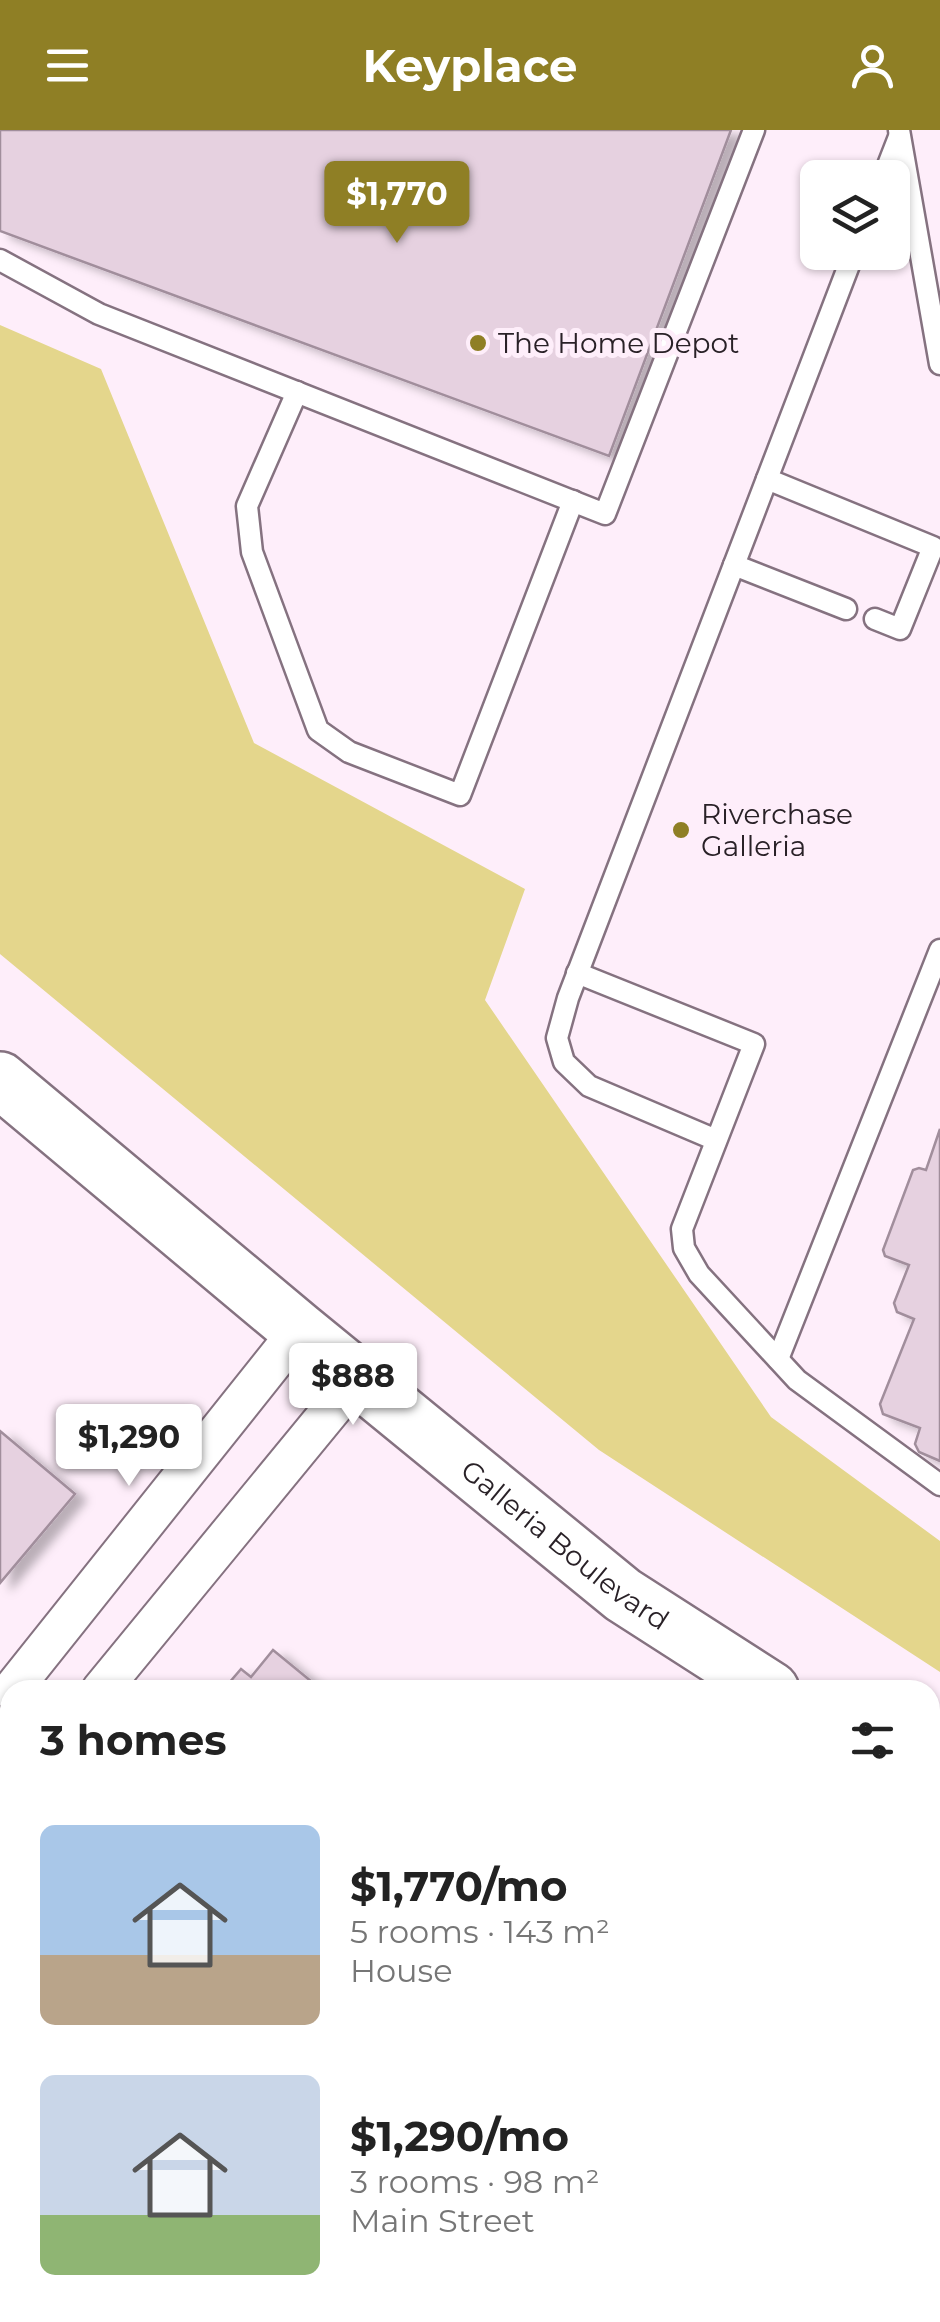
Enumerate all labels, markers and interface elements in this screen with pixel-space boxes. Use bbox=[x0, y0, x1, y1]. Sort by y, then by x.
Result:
icon: menu bbox=[40, 38, 95, 93]
text: Keyplace bbox=[363, 38, 577, 93]
icon: person bbox=[845, 38, 900, 93]
map controls bbox=[800, 160, 910, 270]
button: layers bbox=[800, 160, 910, 270]
pin: $1,770 bbox=[316, 161, 478, 246]
text: $1,770 bbox=[346, 174, 448, 213]
place label: The Home Depot bbox=[498, 326, 739, 360]
marker: The Home Depot bbox=[467, 332, 489, 354]
place label: Riverchase Galleria bbox=[701, 797, 853, 863]
marker: Riverchase Galleria bbox=[670, 819, 692, 841]
pin: $888 bbox=[294, 1343, 412, 1428]
text: $888 bbox=[311, 1356, 395, 1395]
pin: $1,290 bbox=[48, 1404, 210, 1489]
text: $1,290 bbox=[78, 1417, 180, 1456]
street label: Galleria Boulevard bbox=[454, 1453, 675, 1637]
icon: filters bbox=[845, 1713, 900, 1768]
text: 3 homes bbox=[40, 1714, 226, 1766]
text: $1,770/mo bbox=[350, 1860, 568, 1912]
icon: home bbox=[120, 1865, 240, 1985]
text: 5 rooms · 143 m² bbox=[350, 1912, 610, 1951]
text: House bbox=[350, 1951, 453, 1990]
text: $1,290/mo bbox=[350, 2110, 569, 2162]
icon: home bbox=[120, 2115, 240, 2235]
text: 3 rooms · 98 m² bbox=[350, 2162, 599, 2201]
text: Main Street bbox=[350, 2201, 535, 2240]

